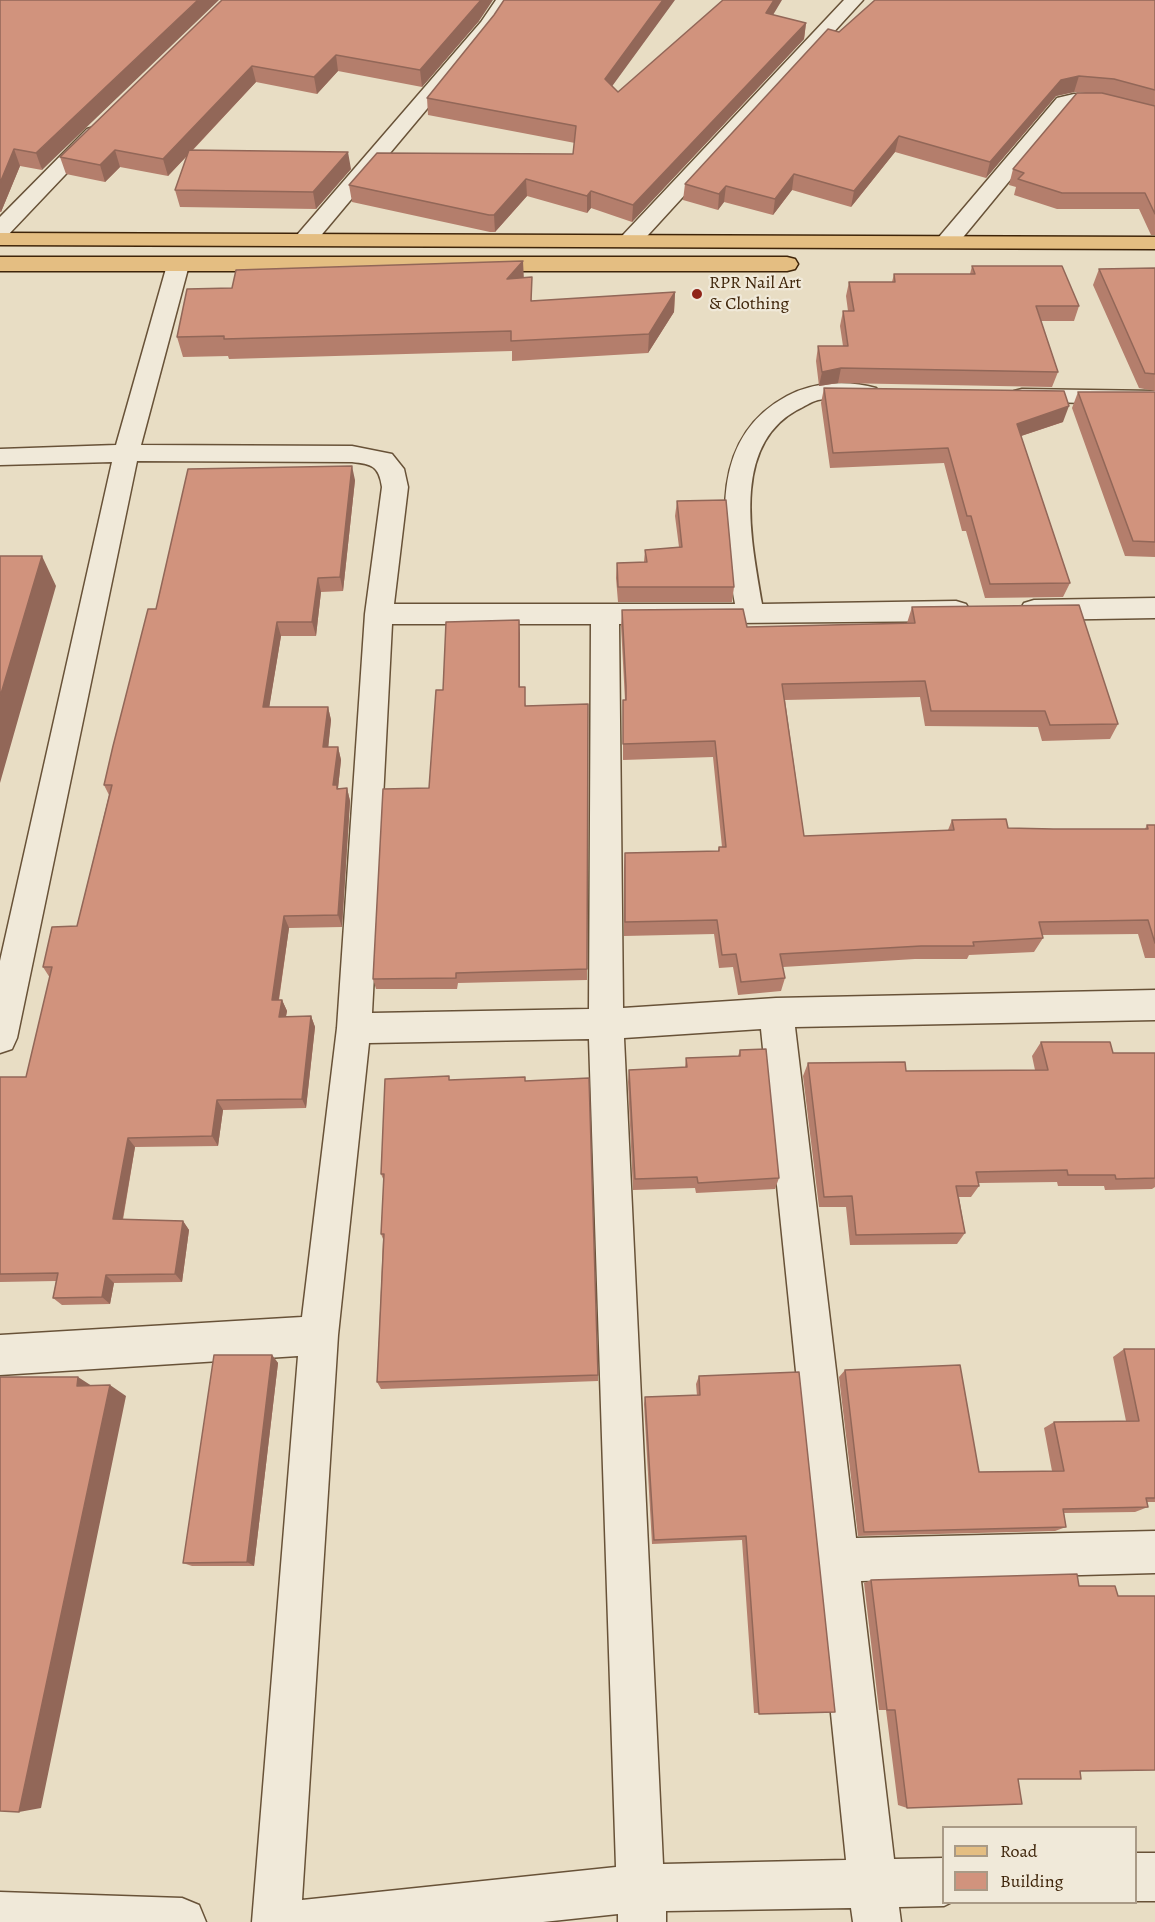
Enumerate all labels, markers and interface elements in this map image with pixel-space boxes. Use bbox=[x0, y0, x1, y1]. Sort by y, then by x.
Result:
place label: RPR Nail Art & Clothing bbox=[709, 273, 801, 316]
marker: RPR Nail Art & Clothing bbox=[690, 287, 704, 301]
legend bbox=[942, 1826, 1137, 1904]
text: Road bbox=[1000, 1839, 1037, 1863]
text: Building bbox=[1000, 1869, 1064, 1893]

